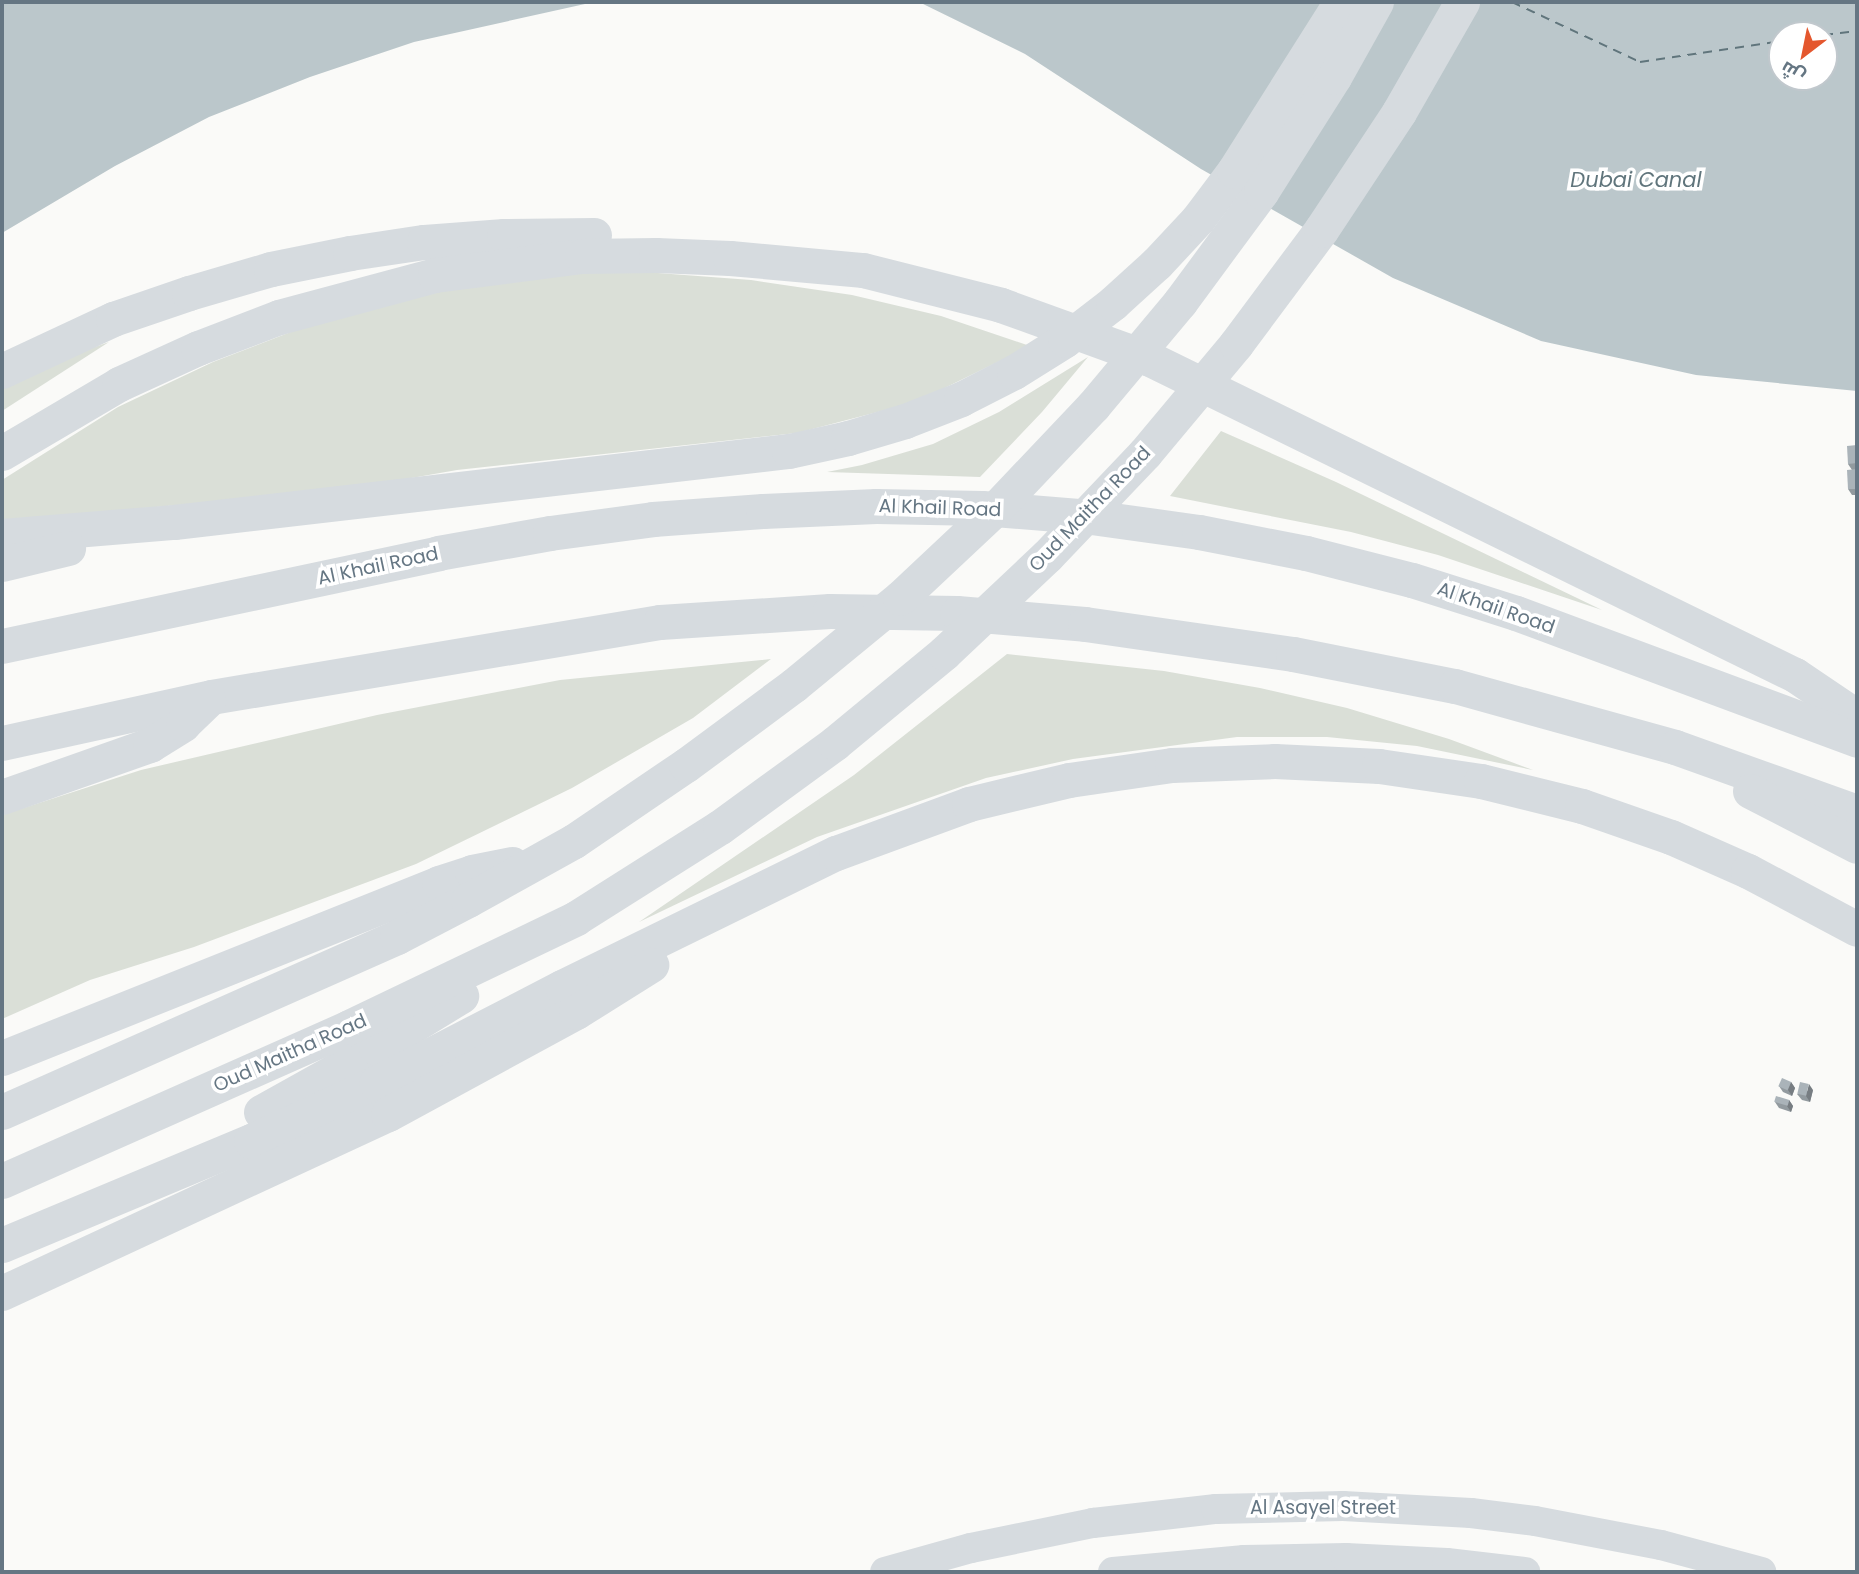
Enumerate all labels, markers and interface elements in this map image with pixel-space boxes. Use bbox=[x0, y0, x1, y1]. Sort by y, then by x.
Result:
north arrow bbox=[1768, 21, 1838, 91]
text: ش bbox=[1775, 55, 1810, 90]
water label: Dubai Canal bbox=[1570, 167, 1702, 193]
street label: Oud Maitha Road bbox=[1024, 442, 1156, 576]
street label: Al Khail Road bbox=[878, 494, 1002, 522]
street label: Al Khail Road bbox=[316, 542, 440, 590]
street label: Al Khail Road bbox=[1434, 577, 1558, 639]
street label: Oud Maitha Road bbox=[210, 1009, 370, 1097]
street label: Al Asayel Street bbox=[1250, 1497, 1396, 1519]

